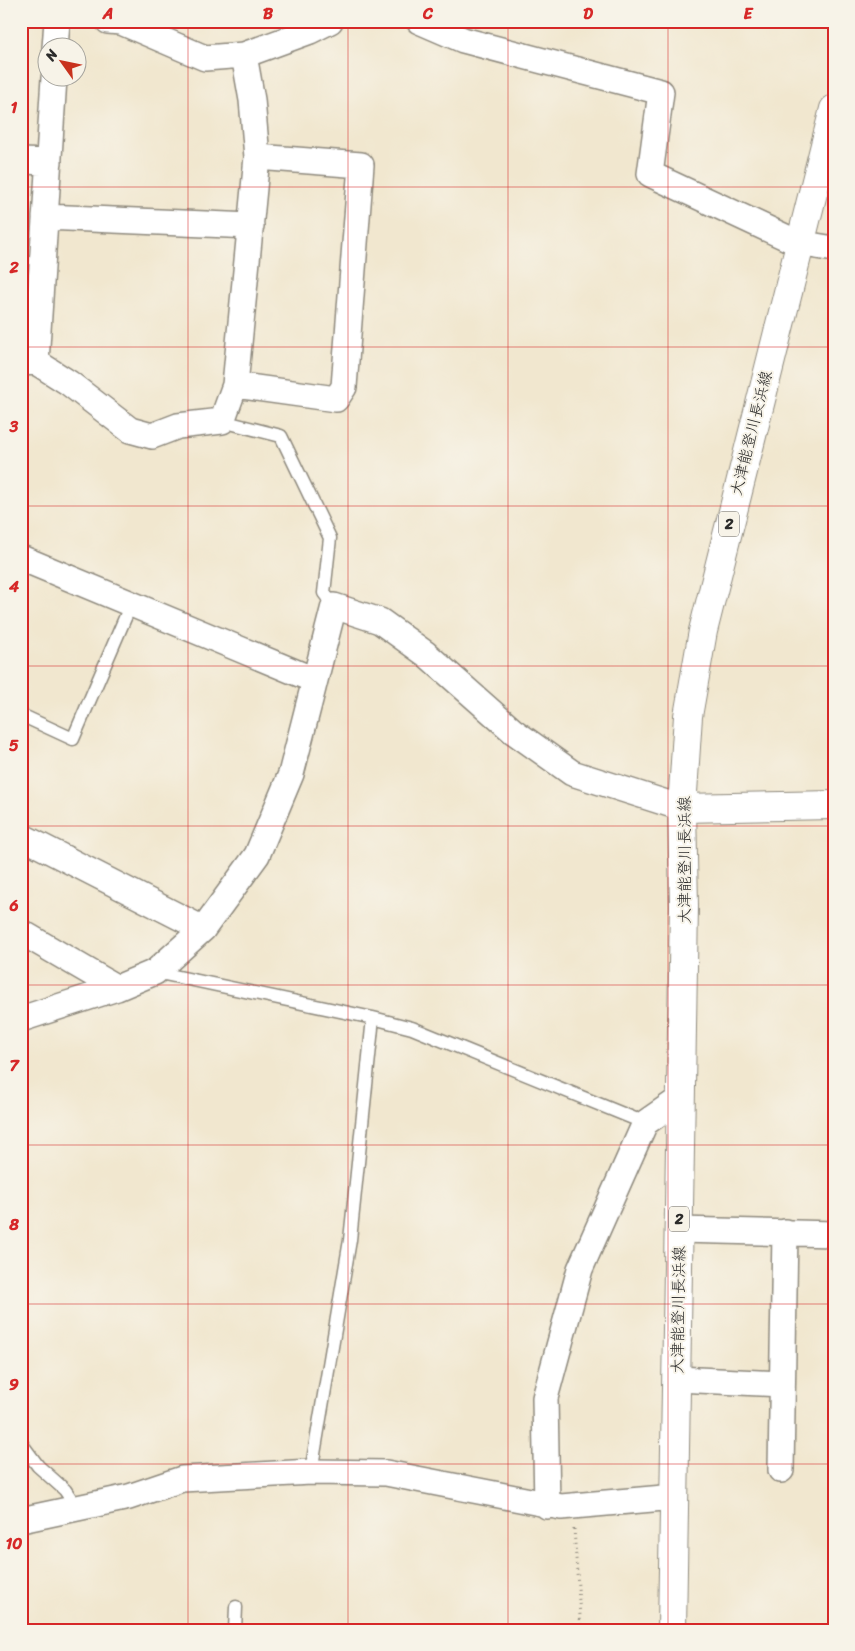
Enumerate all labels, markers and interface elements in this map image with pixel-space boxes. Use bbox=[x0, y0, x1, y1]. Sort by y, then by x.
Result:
text: A bbox=[102, 0, 113, 28]
text: B bbox=[263, 0, 274, 28]
text: C bbox=[422, 0, 434, 28]
text: D bbox=[583, 0, 593, 28]
text: E bbox=[744, 0, 754, 28]
north arrow bbox=[38, 38, 88, 88]
text: N bbox=[38, 44, 65, 67]
text: 1 bbox=[11, 93, 18, 122]
text: 2 bbox=[8, 253, 19, 282]
street label: 大津能登川長浜線 bbox=[721, 367, 781, 499]
text: 3 bbox=[9, 412, 19, 441]
road number: 2 bbox=[719, 512, 739, 536]
text: 4 bbox=[8, 572, 19, 601]
text: 5 bbox=[9, 731, 19, 760]
street label: 大津能登川長浜線 bbox=[670, 796, 699, 924]
text: 6 bbox=[8, 891, 19, 920]
text: 7 bbox=[9, 1051, 20, 1080]
road number: 2 bbox=[669, 1206, 689, 1232]
text: 8 bbox=[8, 1210, 19, 1239]
street label: 大津能登川長浜線 bbox=[662, 1246, 694, 1374]
text: 9 bbox=[9, 1370, 19, 1399]
text: 10 bbox=[6, 1529, 22, 1558]

